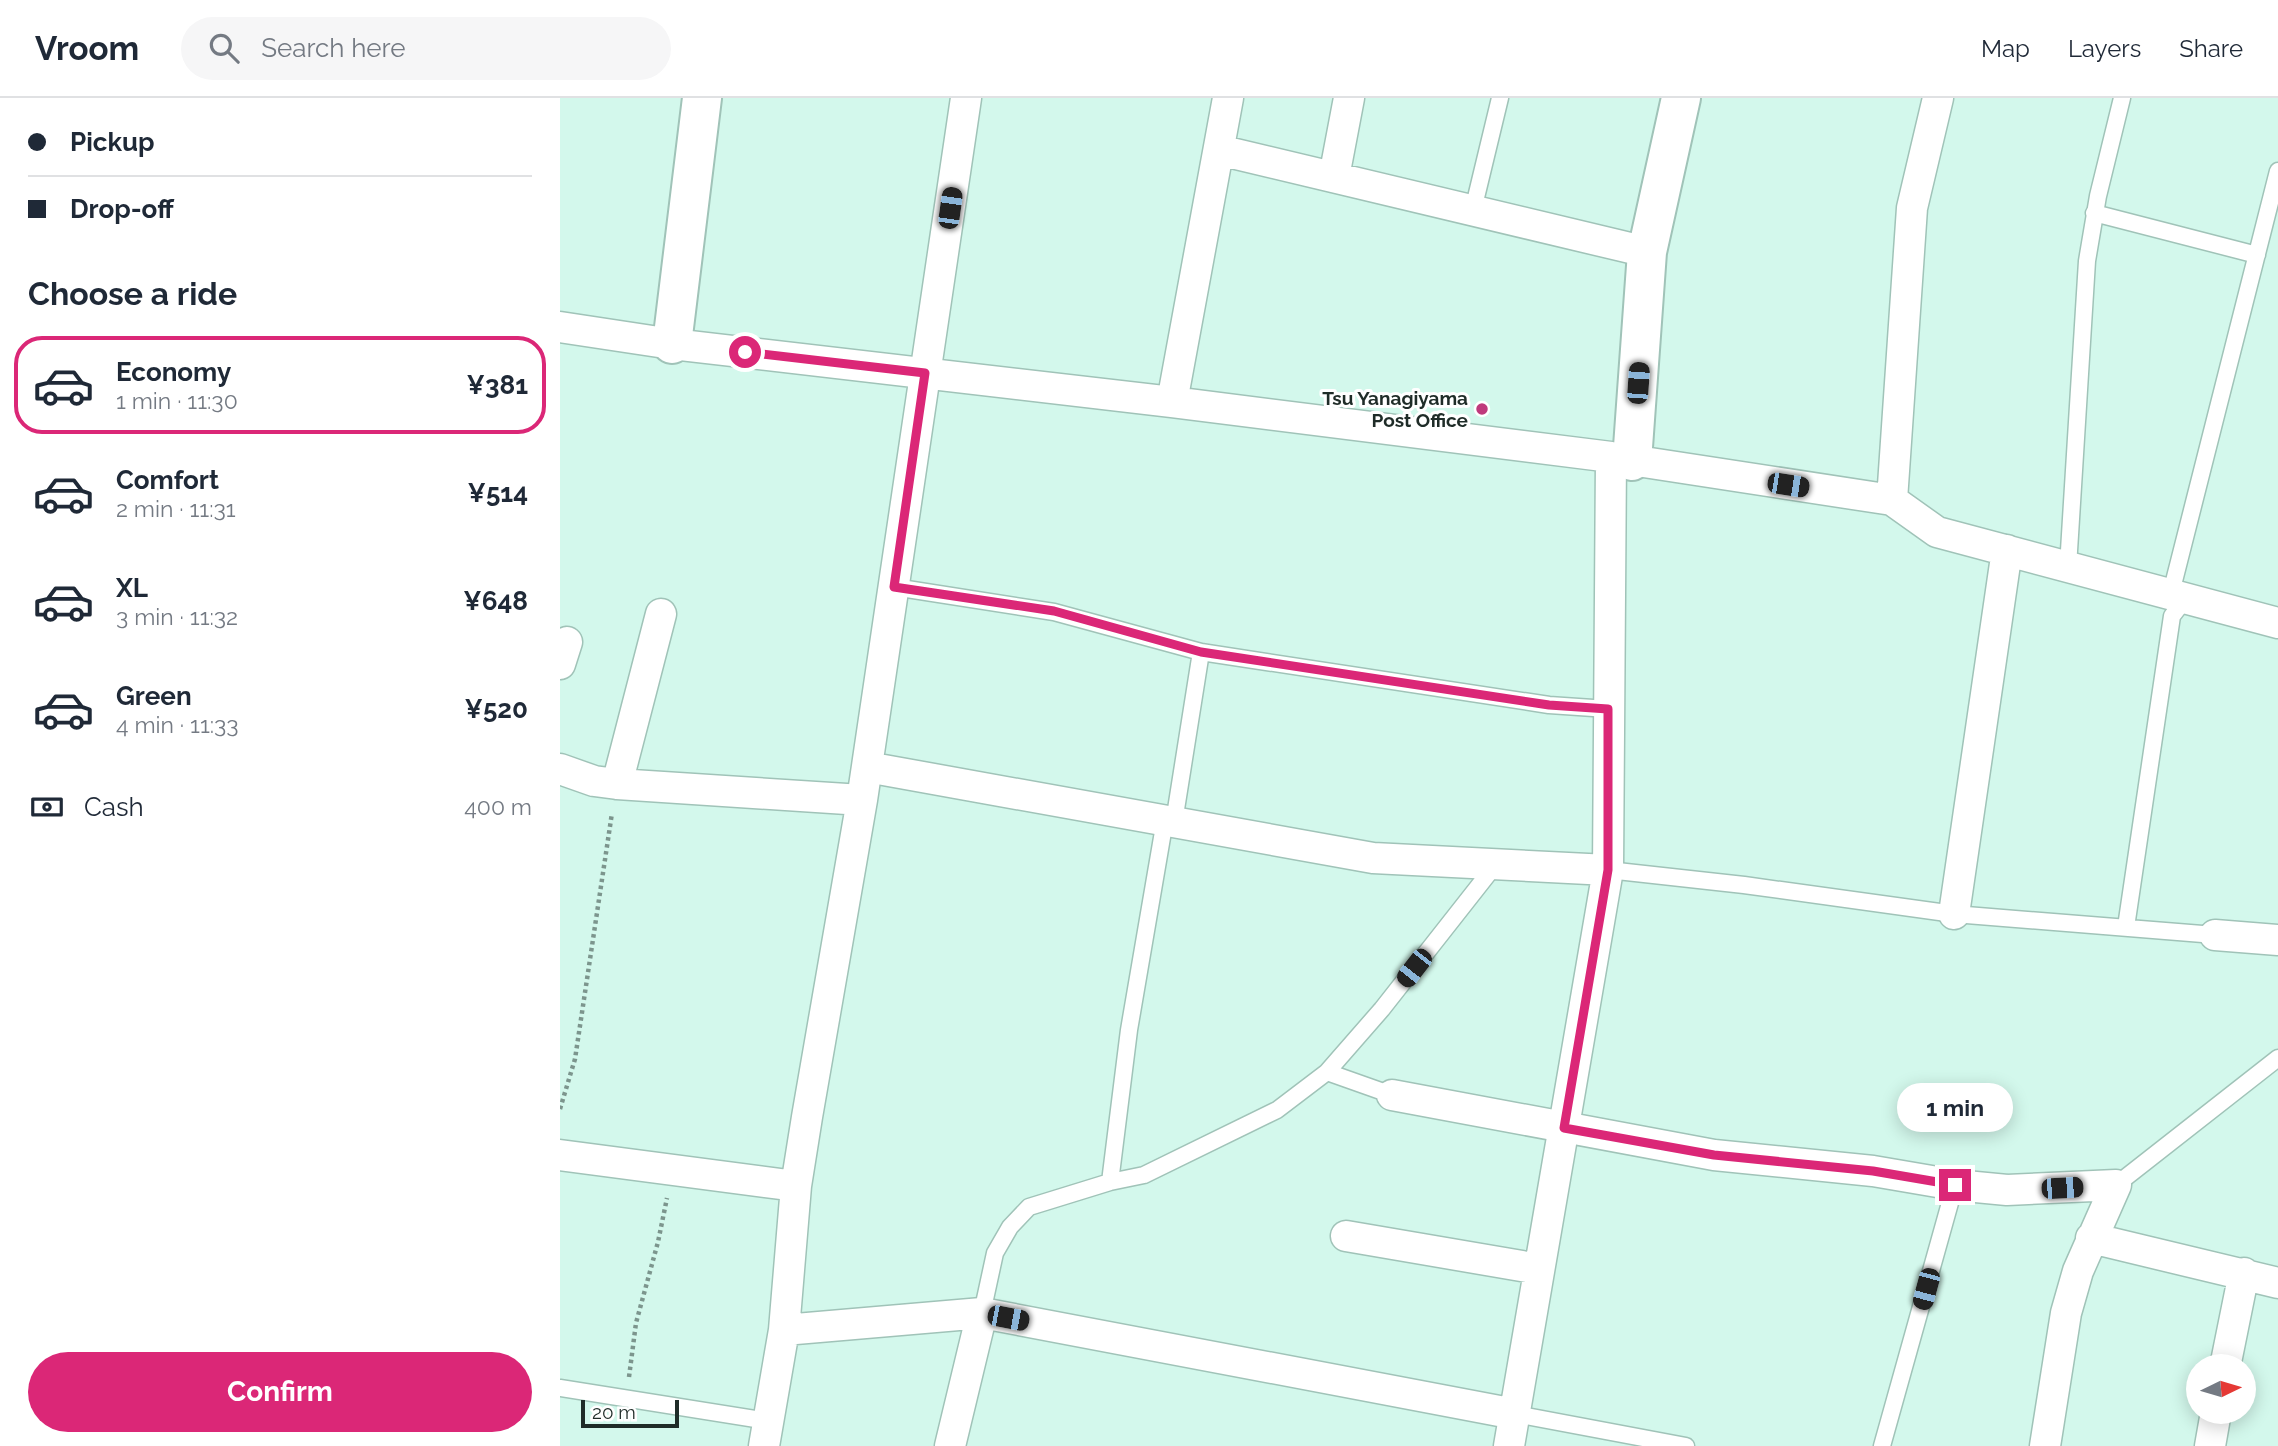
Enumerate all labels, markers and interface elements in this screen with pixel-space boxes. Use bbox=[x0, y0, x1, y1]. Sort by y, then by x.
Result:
search box bbox=[181, 17, 671, 80]
text: Vroom bbox=[35, 29, 139, 68]
icon: search bbox=[205, 29, 243, 67]
text: Search here bbox=[261, 33, 406, 63]
text: Map bbox=[1981, 34, 2030, 63]
text: Layers bbox=[2068, 34, 2141, 63]
text: Share bbox=[2179, 34, 2243, 63]
text: Pickup bbox=[70, 127, 155, 157]
car bbox=[937, 186, 964, 230]
text: Drop-off bbox=[70, 194, 174, 224]
text: Choose a ride bbox=[28, 275, 237, 312]
route start bbox=[729, 336, 761, 368]
icon: car bbox=[32, 354, 95, 417]
text: Economy bbox=[116, 357, 231, 387]
car bbox=[1627, 361, 1650, 405]
text: ¥381 bbox=[466, 370, 528, 400]
text: 1 min · 11:30 bbox=[116, 387, 238, 414]
place label: Tsu Yanagiyama Post Office bbox=[1322, 387, 1468, 431]
marker: Tsu Yanagiyama Post Office bbox=[1474, 401, 1490, 417]
icon: car bbox=[32, 462, 95, 525]
text: Comfort bbox=[116, 465, 219, 495]
car bbox=[1766, 471, 1811, 499]
text: ¥514 bbox=[467, 478, 528, 508]
text: 2 min · 11:31 bbox=[116, 495, 236, 522]
icon: car bbox=[32, 570, 95, 633]
text: XL bbox=[116, 573, 148, 603]
text: ¥648 bbox=[463, 586, 528, 616]
text: 3 min · 11:32 bbox=[116, 603, 238, 630]
icon: car bbox=[32, 678, 95, 741]
text: Green bbox=[116, 681, 192, 711]
text: ¥520 bbox=[464, 694, 528, 724]
text: 4 min · 11:33 bbox=[116, 711, 239, 738]
icon: cash bbox=[28, 788, 66, 826]
text: Cash bbox=[84, 792, 144, 822]
text: 400 m bbox=[464, 793, 532, 820]
car bbox=[1393, 945, 1436, 991]
callout: 1 min bbox=[1897, 1084, 2013, 1132]
text: 1 min bbox=[1926, 1094, 1984, 1121]
route end bbox=[1939, 1169, 1971, 1201]
car bbox=[2041, 1176, 2084, 1200]
car bbox=[1911, 1266, 1942, 1312]
car bbox=[986, 1304, 1031, 1332]
button: Confirm bbox=[28, 1352, 532, 1432]
north arrow bbox=[2186, 1354, 2256, 1424]
map controls bbox=[2186, 1354, 2256, 1424]
scale bar bbox=[581, 1397, 679, 1429]
text: 20 m bbox=[592, 1401, 636, 1423]

